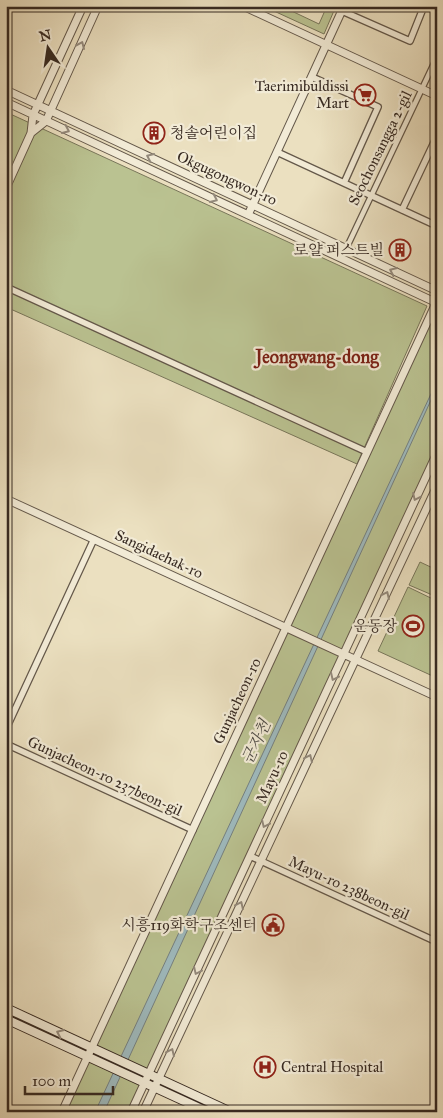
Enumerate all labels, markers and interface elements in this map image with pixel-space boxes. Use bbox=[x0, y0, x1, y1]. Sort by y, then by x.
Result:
north arrow bbox=[22, 22, 72, 72]
text: N bbox=[37, 26, 53, 45]
one-way arrow bbox=[74, 41, 85, 50]
place label: Taerimibuldissi Mart bbox=[255, 77, 350, 112]
supermarket icon: Taerimibuldissi Mart bbox=[353, 83, 377, 107]
street label: Seochonsangga 2-gil bbox=[344, 87, 416, 208]
building icon: 청솔어린이집 bbox=[142, 121, 166, 145]
one-way arrow bbox=[61, 124, 70, 135]
place label: 청솔어린이집 bbox=[170, 124, 257, 142]
street label: Okgugongwon-ro bbox=[174, 147, 280, 209]
one-way arrow bbox=[146, 153, 155, 164]
one-way arrow bbox=[209, 193, 218, 203]
building icon: 로얄 퍼스트빌 bbox=[388, 238, 412, 262]
place label: 로얄 퍼스트빌 bbox=[294, 241, 384, 259]
one-way arrow bbox=[389, 267, 398, 277]
district label: Jeongwang-dong bbox=[253, 346, 379, 369]
one-way arrow bbox=[413, 492, 423, 501]
street label: Sangidaehak-ro bbox=[112, 526, 206, 582]
one-way arrow bbox=[379, 591, 390, 600]
sports icon: 운동장 bbox=[401, 614, 425, 638]
place label: 운동장 bbox=[354, 617, 397, 635]
street label: Gunjacheon-ro bbox=[209, 655, 265, 747]
one-way arrow bbox=[329, 672, 340, 681]
water label: 군자천 bbox=[238, 716, 275, 767]
street label: Gunjacheon-ro 237beon-gil bbox=[25, 732, 186, 820]
street label: Mayu-ro bbox=[252, 748, 292, 806]
one-way arrow bbox=[303, 754, 313, 763]
one-way arrow bbox=[261, 819, 271, 828]
street label: Mayu-ro 238beon-gil bbox=[286, 852, 413, 924]
one-way arrow bbox=[234, 901, 244, 910]
public building icon: 시흥119화학구조센터 bbox=[261, 913, 285, 937]
place label: 시흥119화학구조센터 bbox=[121, 916, 257, 934]
one-way arrow bbox=[193, 966, 203, 975]
one-way arrow bbox=[56, 1029, 65, 1040]
one-way arrow bbox=[164, 1048, 175, 1057]
hospital icon: Central Hospital bbox=[253, 1055, 277, 1079]
place label: Central Hospital bbox=[281, 1058, 384, 1076]
scale bar bbox=[25, 1063, 112, 1095]
text: 100 m bbox=[32, 1072, 72, 1090]

